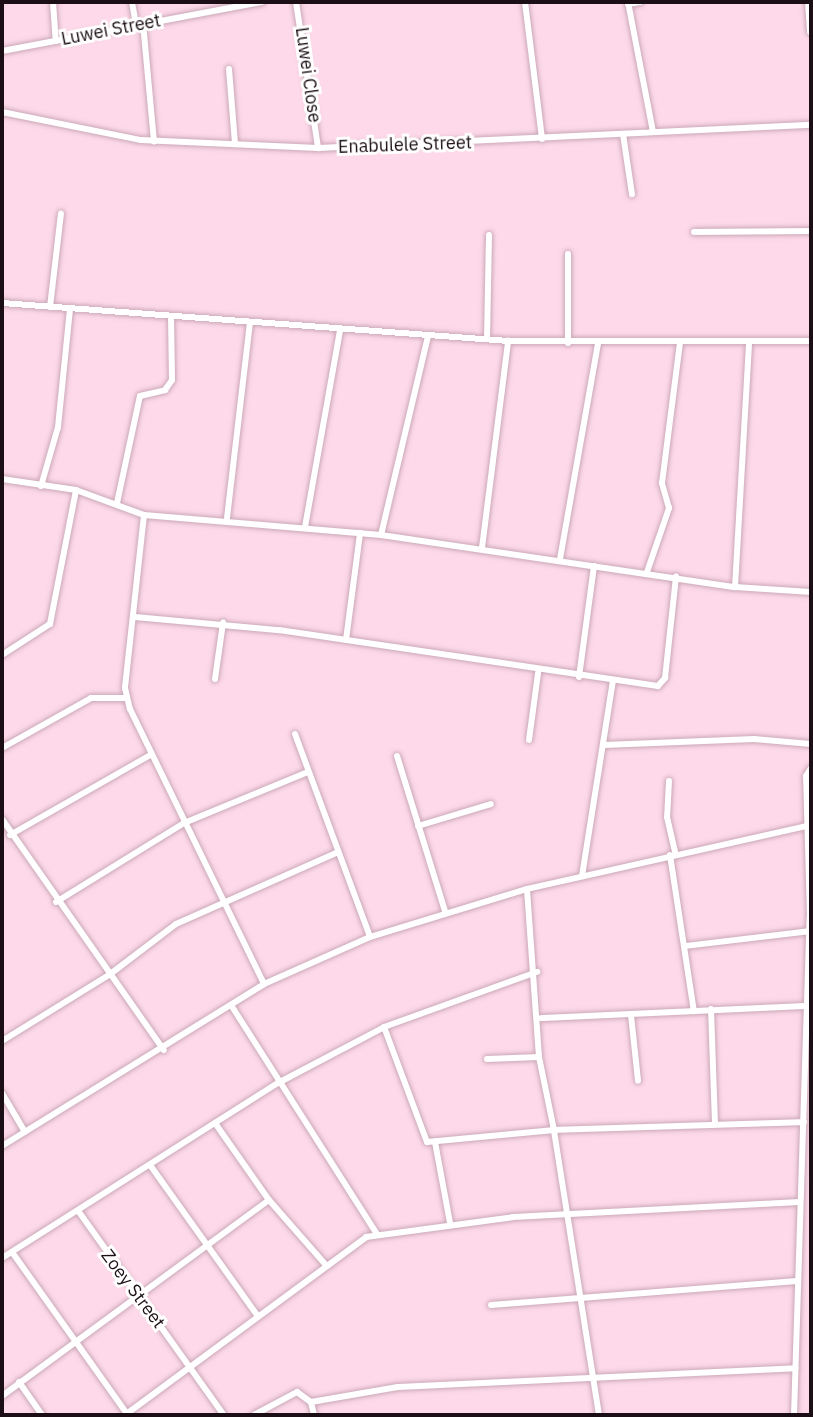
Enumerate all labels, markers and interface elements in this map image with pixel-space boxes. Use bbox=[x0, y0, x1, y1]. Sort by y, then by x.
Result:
street label: Luwei Street bbox=[59, 10, 163, 50]
street label: Luwei Close bbox=[291, 26, 325, 124]
street label: Enabulele Street bbox=[338, 132, 472, 158]
street label: Zoey Street bbox=[96, 1245, 170, 1333]

